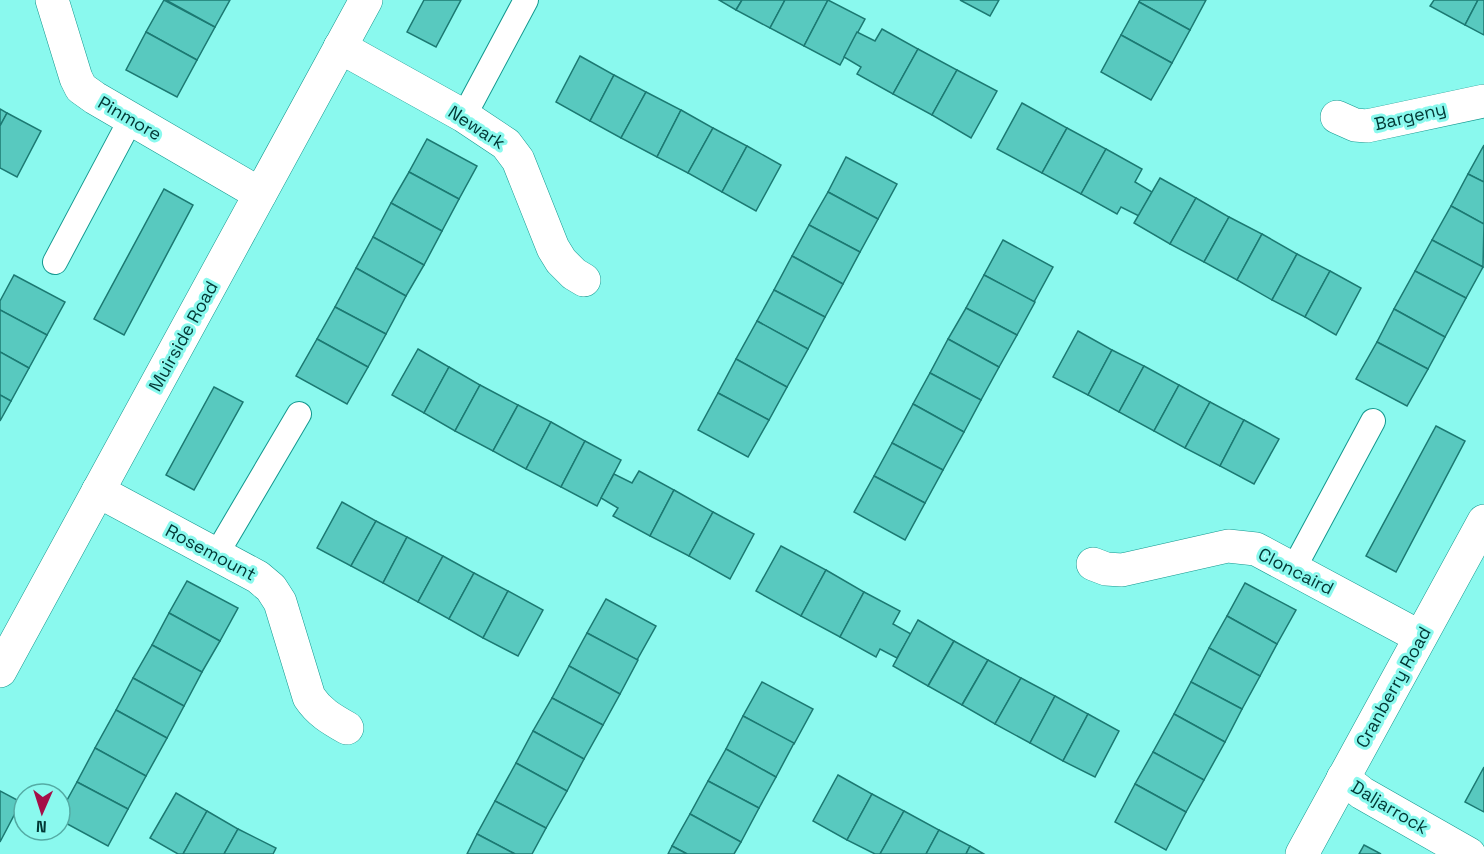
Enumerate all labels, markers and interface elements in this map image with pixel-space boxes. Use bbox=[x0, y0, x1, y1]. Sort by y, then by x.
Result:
street label: Pinmore bbox=[94, 91, 166, 145]
street label: Bargeny bbox=[1372, 97, 1448, 135]
street label: Newark bbox=[444, 100, 510, 154]
street label: Muirside Road bbox=[143, 277, 223, 395]
street label: Rosemount bbox=[162, 519, 260, 585]
street label: Cloncaird bbox=[1254, 542, 1338, 600]
street label: Cranberry Road bbox=[1350, 622, 1436, 752]
street label: Daljarrock bbox=[1347, 775, 1433, 839]
north arrow bbox=[12, 782, 72, 842]
text: N bbox=[35, 816, 47, 837]

